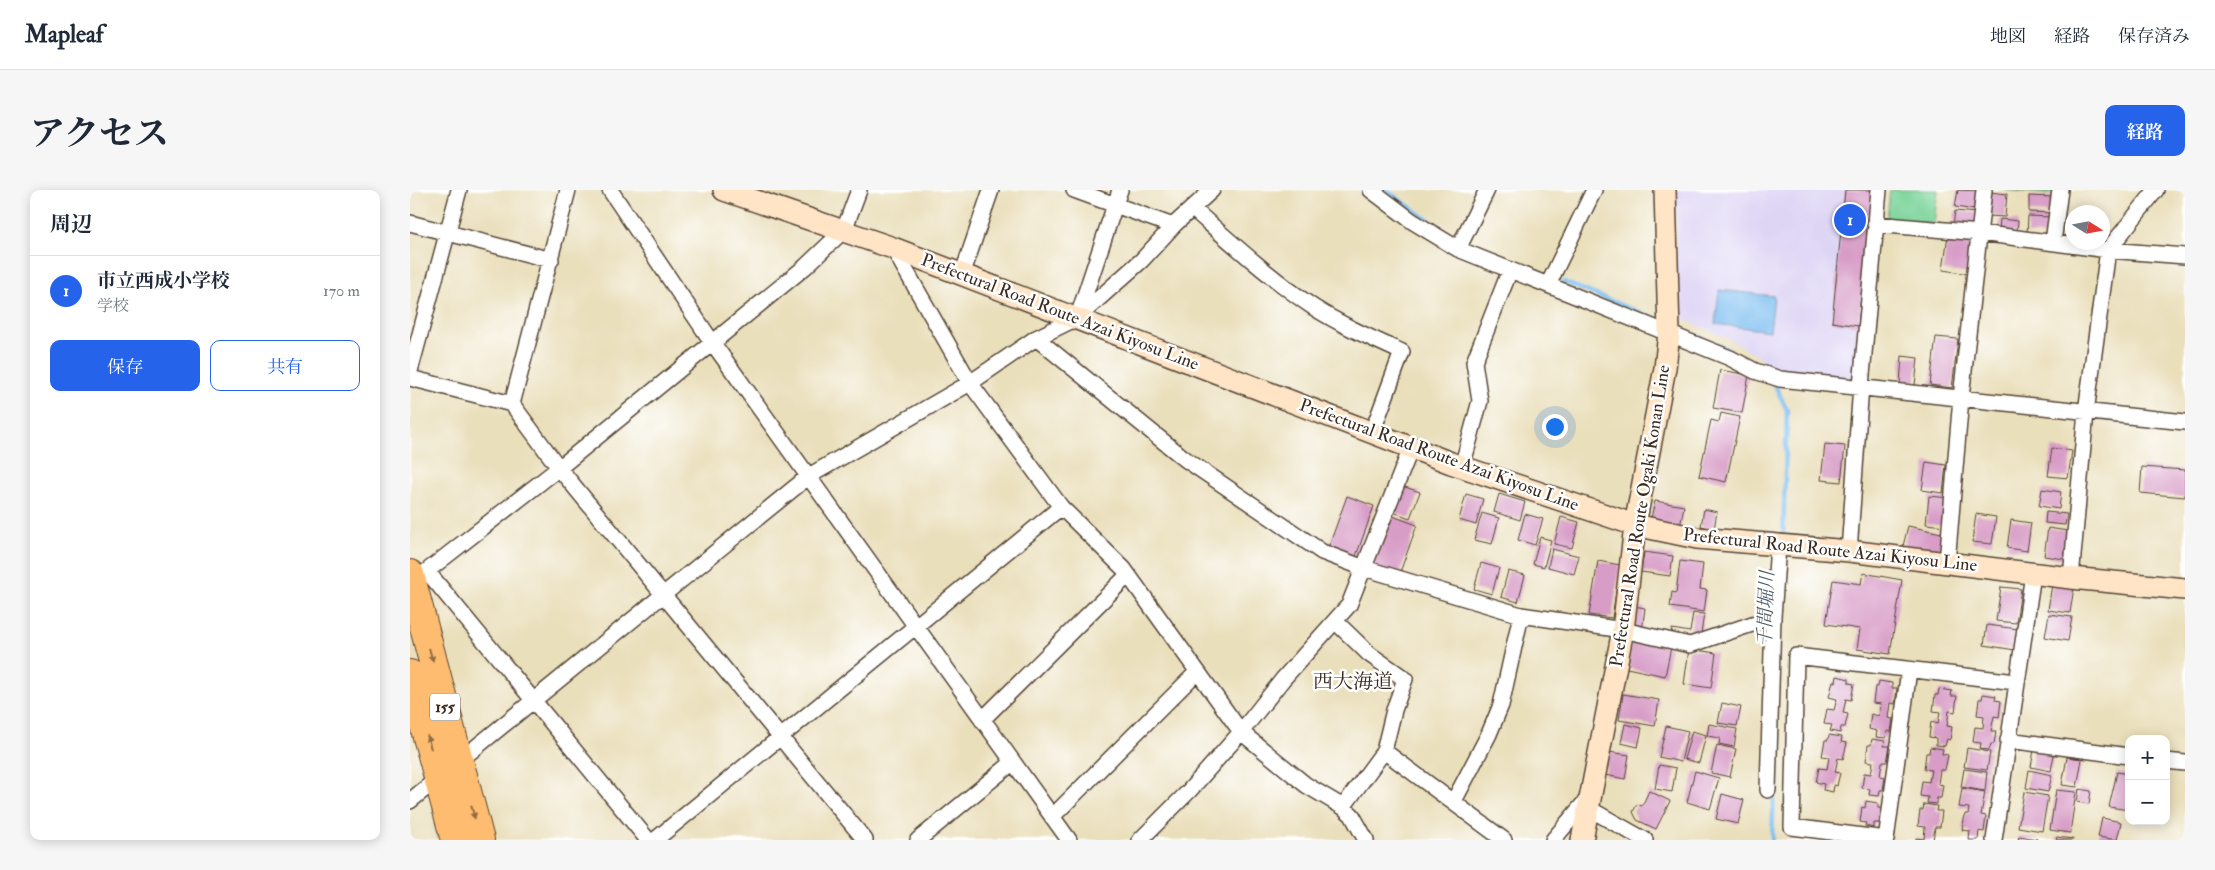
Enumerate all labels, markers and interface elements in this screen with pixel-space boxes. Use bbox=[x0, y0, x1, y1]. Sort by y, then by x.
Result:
text: Mapleaf bbox=[25, 19, 104, 50]
text: 地図 bbox=[1990, 25, 2026, 48]
text: 経路 bbox=[2054, 25, 2090, 48]
text: 保存済み bbox=[2118, 25, 2190, 48]
button: 経路 bbox=[2105, 105, 2185, 156]
text: アクセス bbox=[30, 112, 169, 156]
pin: 1 bbox=[1834, 201, 1866, 239]
north arrow bbox=[2065, 205, 2110, 250]
text: 周辺 bbox=[50, 211, 92, 238]
street label: Prefectural Road Route Azai Kiyosu Line bbox=[918, 248, 1203, 376]
text: 市立西成小学校 bbox=[97, 269, 230, 293]
text: 1 bbox=[63, 281, 69, 301]
text: 170 m bbox=[323, 281, 360, 301]
text: 学校 bbox=[97, 296, 129, 316]
button: 保存 bbox=[50, 340, 200, 391]
button: 共有 bbox=[210, 340, 360, 391]
street label: Prefectural Road Route Ogaki Konan Line bbox=[1605, 363, 1675, 669]
street label: Prefectural Road Route Azai Kiyosu Line bbox=[1296, 394, 1582, 517]
your location bbox=[1542, 414, 1568, 440]
street label: Prefectural Road Route Azai Kiyosu Line bbox=[1682, 523, 1979, 577]
water label: 千間堀川 bbox=[1753, 569, 1779, 647]
one-way arrow bbox=[428, 648, 436, 663]
district label: 西大海道 bbox=[1313, 669, 1393, 694]
road number: 155 bbox=[430, 694, 460, 720]
one-way arrow bbox=[425, 735, 433, 750]
map controls bbox=[2125, 735, 2170, 825]
button: + bbox=[2125, 735, 2170, 780]
button: − bbox=[2125, 780, 2170, 825]
one-way arrow bbox=[469, 805, 477, 820]

